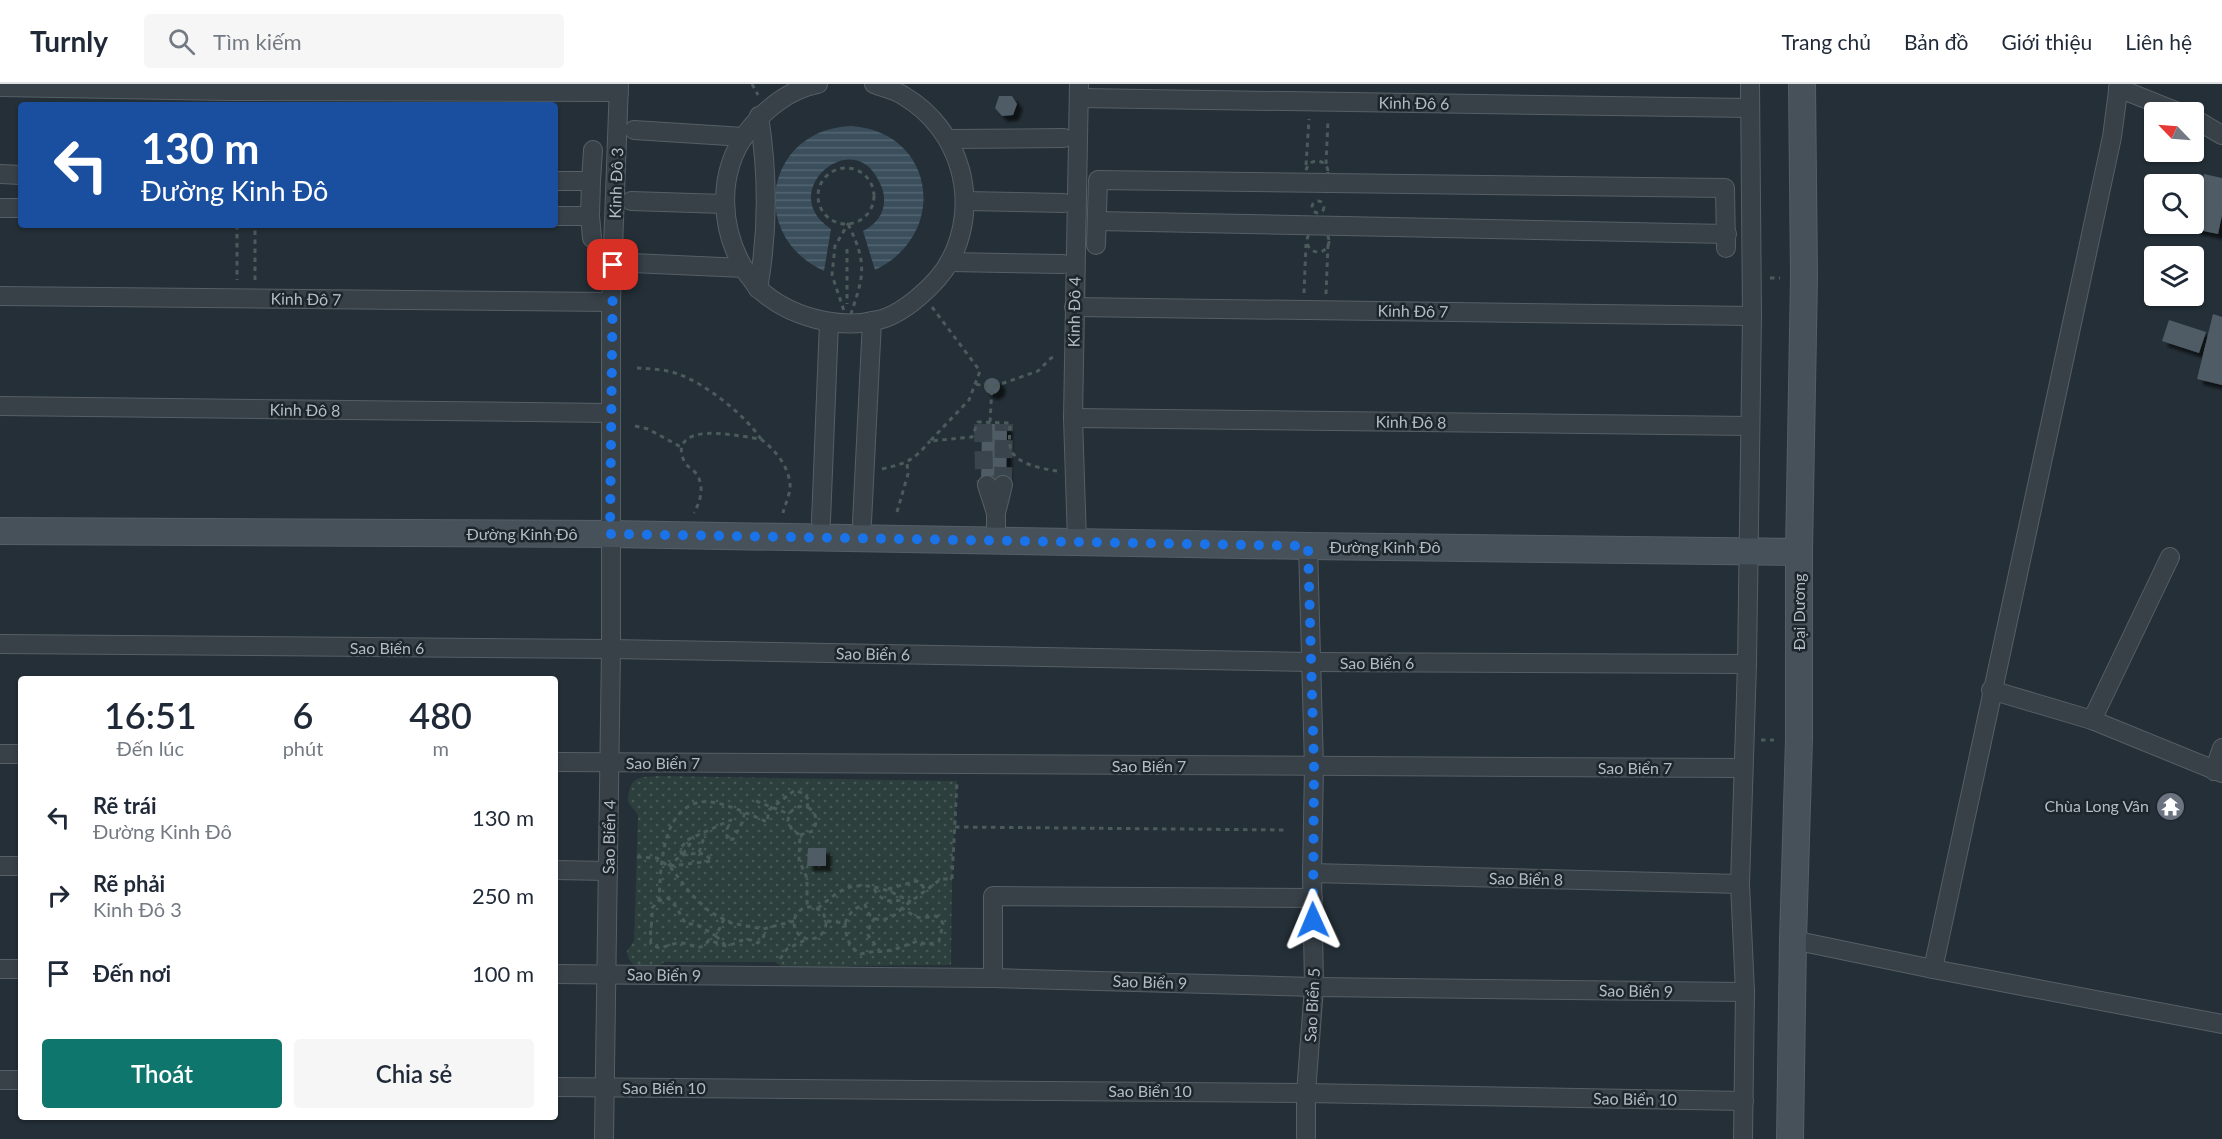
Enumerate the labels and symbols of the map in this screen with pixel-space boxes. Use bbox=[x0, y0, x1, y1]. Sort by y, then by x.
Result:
street label: Kinh Đô 6 bbox=[1378, 92, 1450, 113]
north arrow bbox=[2144, 102, 2204, 162]
street label: Kinh Đô 3 bbox=[605, 147, 626, 219]
pin bbox=[587, 239, 638, 290]
street label: Kinh Đô 4 bbox=[1063, 276, 1084, 348]
street label: Kinh Đô 7 bbox=[270, 288, 342, 309]
street label: Kinh Đô 7 bbox=[1377, 300, 1449, 321]
street label: Kinh Đô 8 bbox=[269, 399, 341, 420]
street label: Kinh Đô 8 bbox=[1375, 411, 1447, 432]
street label: Đường Kinh Đô bbox=[466, 524, 578, 543]
street label: Đường Kinh Đô bbox=[1329, 537, 1441, 556]
street label: Đại Dương bbox=[1789, 573, 1808, 651]
street label: Sao Biển 6 bbox=[350, 638, 424, 657]
street label: Sao Biển 6 bbox=[836, 643, 910, 664]
street label: Sao Biển 6 bbox=[1340, 653, 1414, 672]
street label: Sao Biển 7 bbox=[626, 753, 700, 772]
street label: Sao Biển 7 bbox=[1112, 756, 1186, 775]
street label: Sao Biển 7 bbox=[1598, 758, 1672, 777]
temple icon: Chùa Long Vân bbox=[2154, 790, 2186, 822]
place label: Chùa Long Vân bbox=[2044, 796, 2149, 815]
street label: Sao Biển 4 bbox=[598, 800, 619, 874]
street label: Sao Biển 8 bbox=[1489, 868, 1563, 889]
position arrow bbox=[1281, 888, 1345, 952]
street label: Sao Biển 9 bbox=[627, 964, 701, 985]
street label: Sao Biển 5 bbox=[1300, 967, 1323, 1043]
street label: Sao Biển 9 bbox=[1112, 971, 1188, 992]
street label: Sao Biển 9 bbox=[1599, 980, 1673, 1001]
street label: Sao Biển 10 bbox=[622, 1078, 706, 1097]
street label: Sao Biển 10 bbox=[1108, 1081, 1192, 1100]
street label: Sao Biển 10 bbox=[1593, 1088, 1677, 1109]

